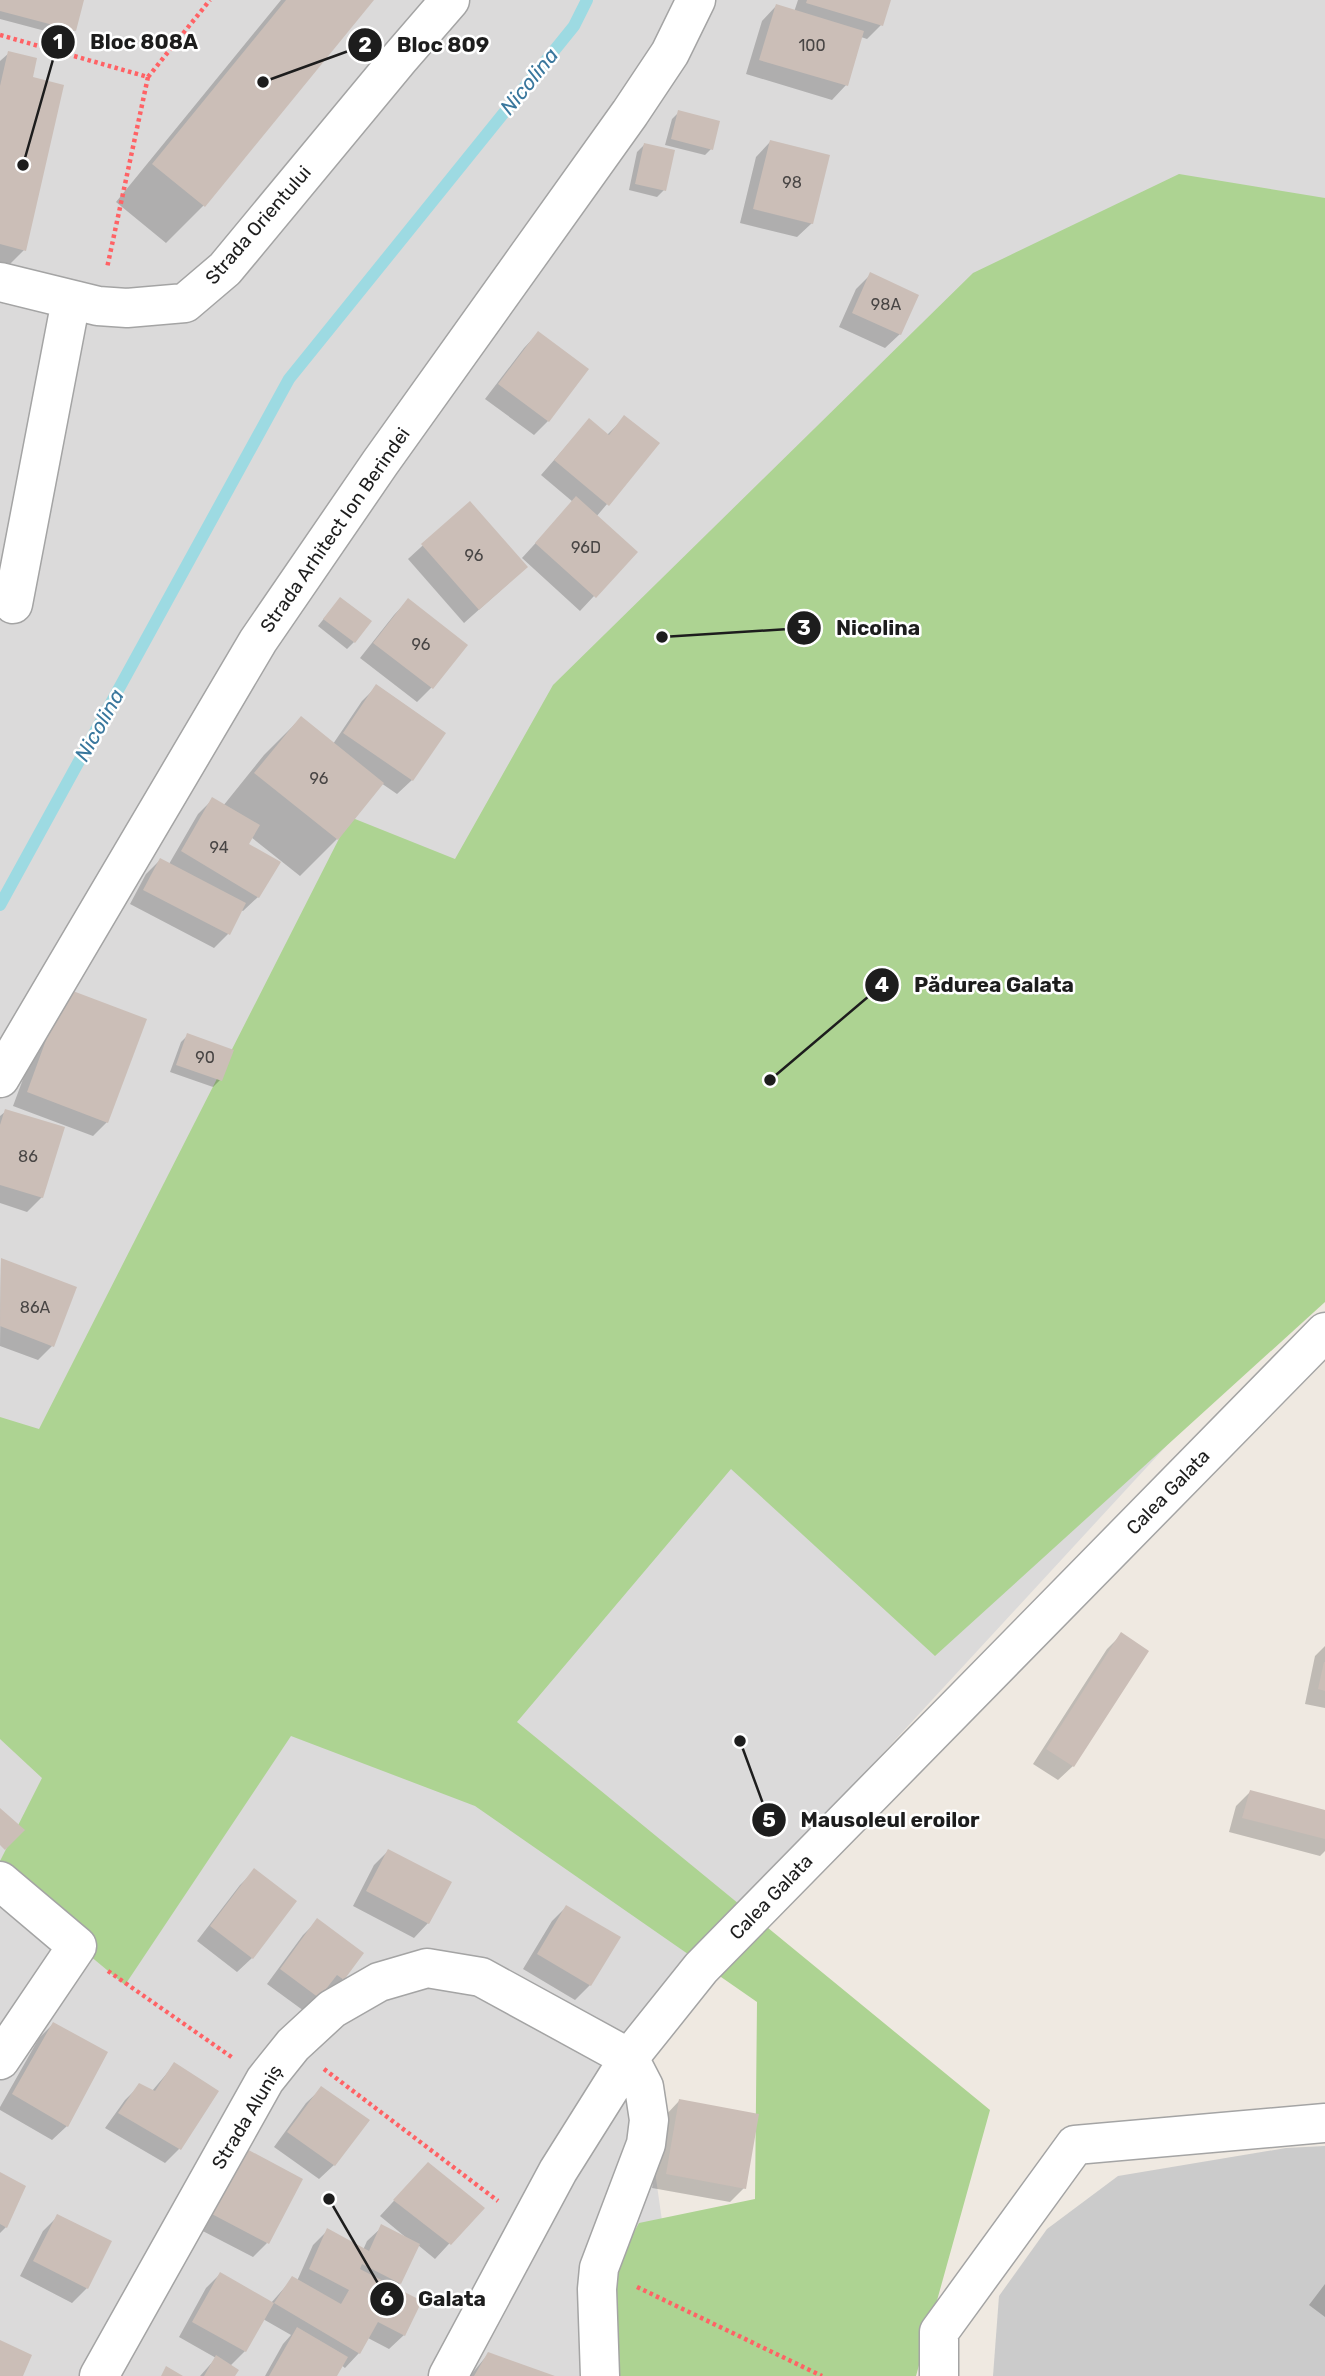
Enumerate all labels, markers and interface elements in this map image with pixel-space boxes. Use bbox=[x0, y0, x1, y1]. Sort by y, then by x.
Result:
callout: Bloc 808A bbox=[41, 21, 212, 63]
callout: Bloc 809 bbox=[347, 24, 503, 66]
text: 1 bbox=[53, 29, 63, 54]
text: Bloc 808A bbox=[90, 29, 198, 54]
text: 2 bbox=[358, 32, 372, 57]
text: Bloc 809 bbox=[397, 32, 489, 57]
house number: 100 bbox=[798, 36, 826, 55]
water label: Nicolina bbox=[495, 43, 563, 119]
street label: Strada Orientului bbox=[200, 161, 316, 289]
house number: 98 bbox=[782, 173, 802, 192]
house number: 98A bbox=[871, 295, 901, 314]
street label: Strada Arhitect Ion Berindei bbox=[255, 423, 415, 637]
house number: 96D bbox=[571, 538, 601, 557]
house number: 96 bbox=[465, 546, 484, 565]
callout: Nicolina bbox=[786, 607, 934, 649]
text: 3 bbox=[797, 615, 811, 640]
text: Nicolina bbox=[836, 615, 920, 640]
house number: 96 bbox=[412, 635, 431, 654]
water label: Nicolina bbox=[69, 685, 129, 765]
house number: 96 bbox=[310, 769, 329, 788]
house number: 94 bbox=[209, 838, 229, 857]
callout: Pădurea Galata bbox=[865, 964, 1088, 1006]
text: 4 bbox=[875, 972, 889, 997]
text: Pădurea Galata bbox=[914, 972, 1074, 997]
house number: 90 bbox=[195, 1048, 215, 1067]
house number: 86 bbox=[18, 1147, 38, 1166]
house number: 86A bbox=[20, 1298, 51, 1317]
street label: Calea Galata bbox=[1122, 1444, 1214, 1540]
callout: Mausoleul eroilor bbox=[751, 1799, 993, 1841]
text: 5 bbox=[762, 1807, 776, 1832]
text: Mausoleul eroilor bbox=[800, 1807, 980, 1832]
street label: Calea Galata bbox=[725, 1849, 817, 1945]
street label: Strada Aluniș bbox=[207, 2061, 287, 2173]
callout: Galata bbox=[369, 2278, 500, 2320]
text: 6 bbox=[380, 2286, 394, 2311]
text: Galata bbox=[418, 2286, 486, 2311]

